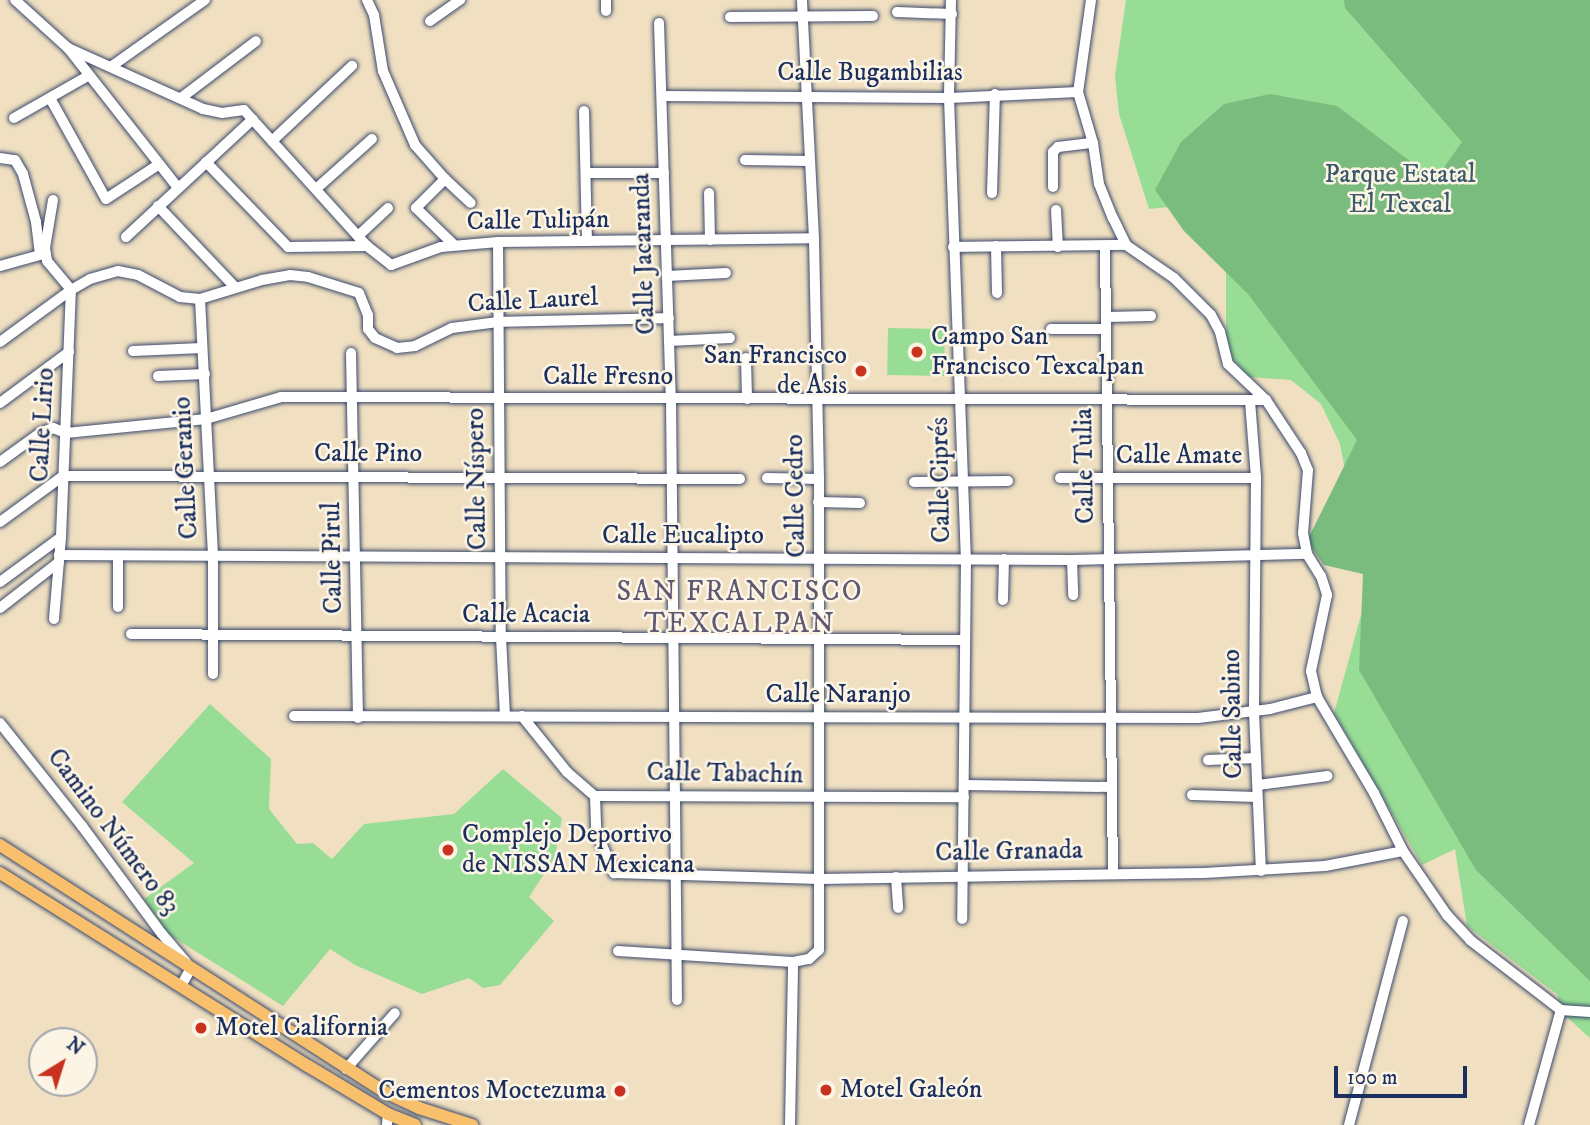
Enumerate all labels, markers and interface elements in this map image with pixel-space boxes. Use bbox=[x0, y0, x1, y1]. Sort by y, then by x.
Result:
street label: Calle Bugambilias bbox=[777, 57, 963, 89]
park label: Parque Estatal El Texcal bbox=[1324, 159, 1476, 220]
street label: Calle Jacaranda bbox=[626, 173, 662, 335]
street label: Calle Tulipán bbox=[466, 204, 610, 238]
street label: Calle Laurel bbox=[467, 282, 599, 320]
place label: Campo San Francisco Texcalpan bbox=[931, 321, 1144, 382]
place label: San Francisco de Asis bbox=[704, 340, 847, 402]
marker: Campo San Francisco Texcalpan bbox=[909, 344, 925, 360]
street label: Calle Fresno bbox=[543, 361, 673, 393]
marker: San Francisco de Asis bbox=[853, 363, 869, 379]
street label: Calle Lirio bbox=[24, 367, 62, 483]
street label: Calle Geranio bbox=[167, 396, 205, 540]
street label: Calle Níspero bbox=[460, 408, 494, 550]
street label: Calle Tulia bbox=[1068, 408, 1102, 524]
street label: Calle Ciprés bbox=[924, 417, 958, 543]
street label: Calle Cedro bbox=[779, 434, 813, 558]
street label: Calle Pino bbox=[314, 438, 422, 470]
street label: Calle Amate bbox=[1116, 440, 1242, 472]
street label: Calle Pirul bbox=[316, 502, 350, 614]
street label: Calle Eucalipto bbox=[602, 520, 764, 552]
district label: SAN FRANCISCO TEXCALPAN bbox=[618, 575, 862, 641]
street label: Calle Acacia bbox=[462, 599, 590, 631]
street label: Calle Sabino bbox=[1216, 649, 1250, 779]
street label: Calle Naranjo bbox=[765, 679, 911, 711]
street label: Camino Número 83 bbox=[40, 743, 186, 921]
street label: Calle Tabachín bbox=[646, 757, 804, 791]
place label: Complejo Deportivo de NISSAN Mexicana bbox=[462, 819, 695, 880]
street label: Calle Granada bbox=[935, 835, 1083, 869]
marker: Complejo Deportivo de NISSAN Mexicana bbox=[440, 842, 456, 858]
place label: Motel California bbox=[215, 1012, 388, 1044]
marker: Motel California bbox=[193, 1020, 209, 1036]
north arrow bbox=[28, 1027, 98, 1097]
text: N bbox=[62, 1033, 88, 1060]
scale bar bbox=[1338, 1052, 1471, 1096]
text: 100 m bbox=[1347, 1065, 1398, 1091]
place label: Motel Galeón bbox=[840, 1074, 982, 1106]
place label: Cementos Moctezuma bbox=[378, 1075, 606, 1107]
marker: Motel Galeón bbox=[818, 1082, 834, 1098]
marker: Cementos Moctezuma bbox=[612, 1083, 628, 1099]

